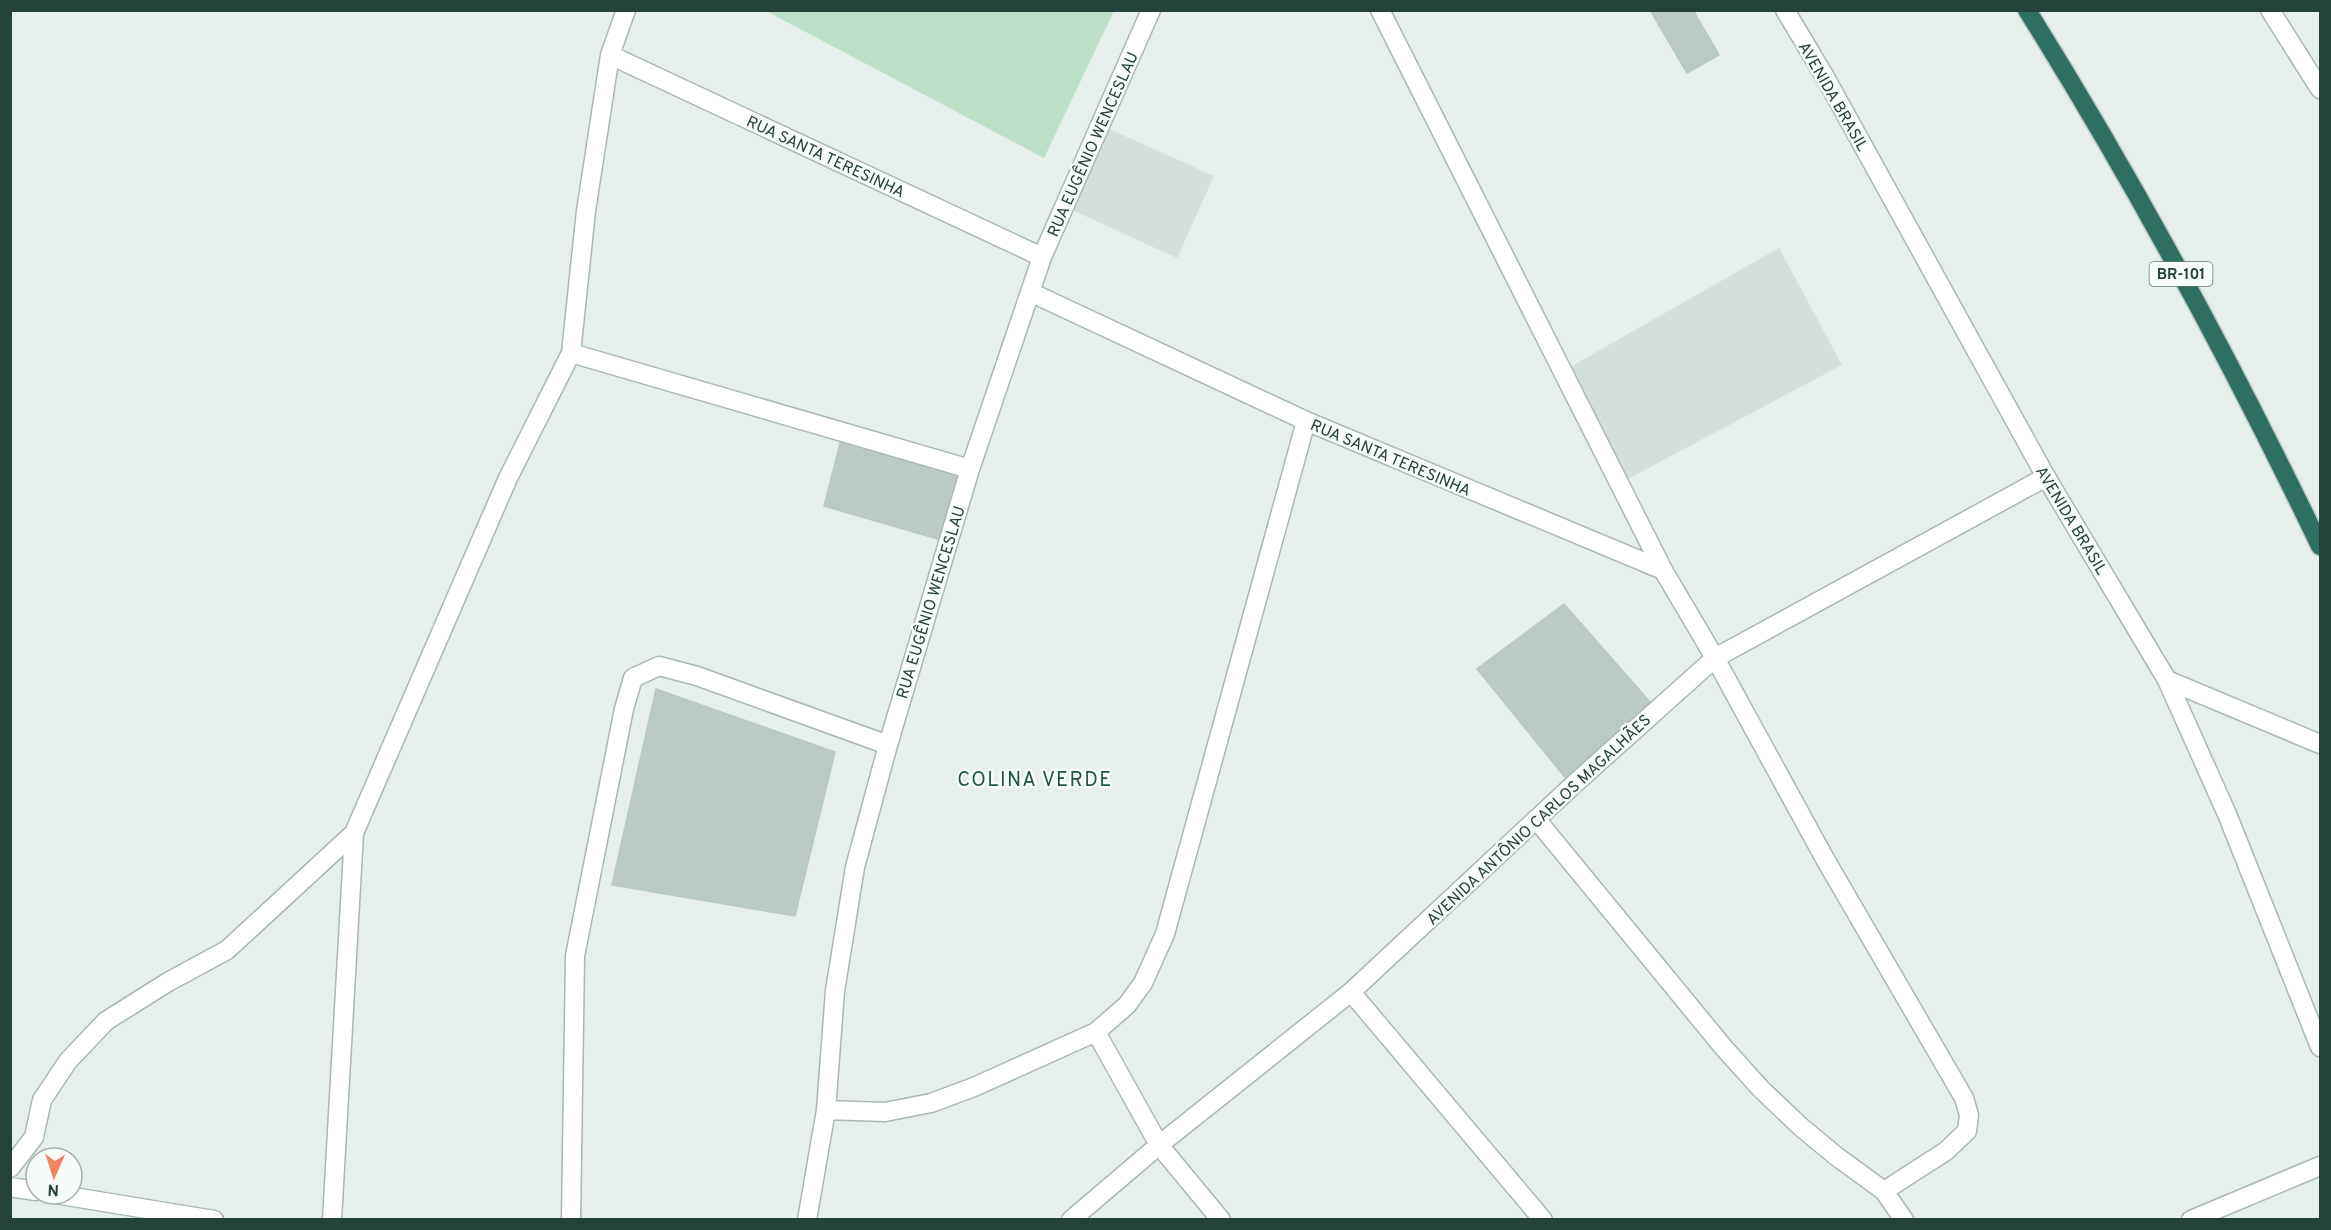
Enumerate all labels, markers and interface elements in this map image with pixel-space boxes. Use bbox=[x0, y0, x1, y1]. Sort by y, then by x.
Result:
street label: AVENIDA BRASIL bbox=[1793, 39, 1872, 155]
street label: RUA EUGÊNIO WENCESLAU bbox=[1042, 48, 1144, 240]
street label: RUA SANTA TERESINHA bbox=[743, 112, 908, 203]
road number: BR-101 bbox=[2150, 262, 2212, 286]
street label: RUA SANTA TERESINHA bbox=[1307, 416, 1474, 502]
street label: AVENIDA BRASIL bbox=[2030, 463, 2111, 579]
street label: RUA EUGÊNIO WENCESLAU bbox=[891, 503, 971, 701]
street label: AVENIDA ANTÔNIO CARLOS MAGALHÃES bbox=[1421, 709, 1656, 930]
district label: COLINA VERDE bbox=[957, 768, 1113, 794]
north arrow bbox=[24, 1146, 84, 1206]
text: N bbox=[47, 1179, 60, 1199]

